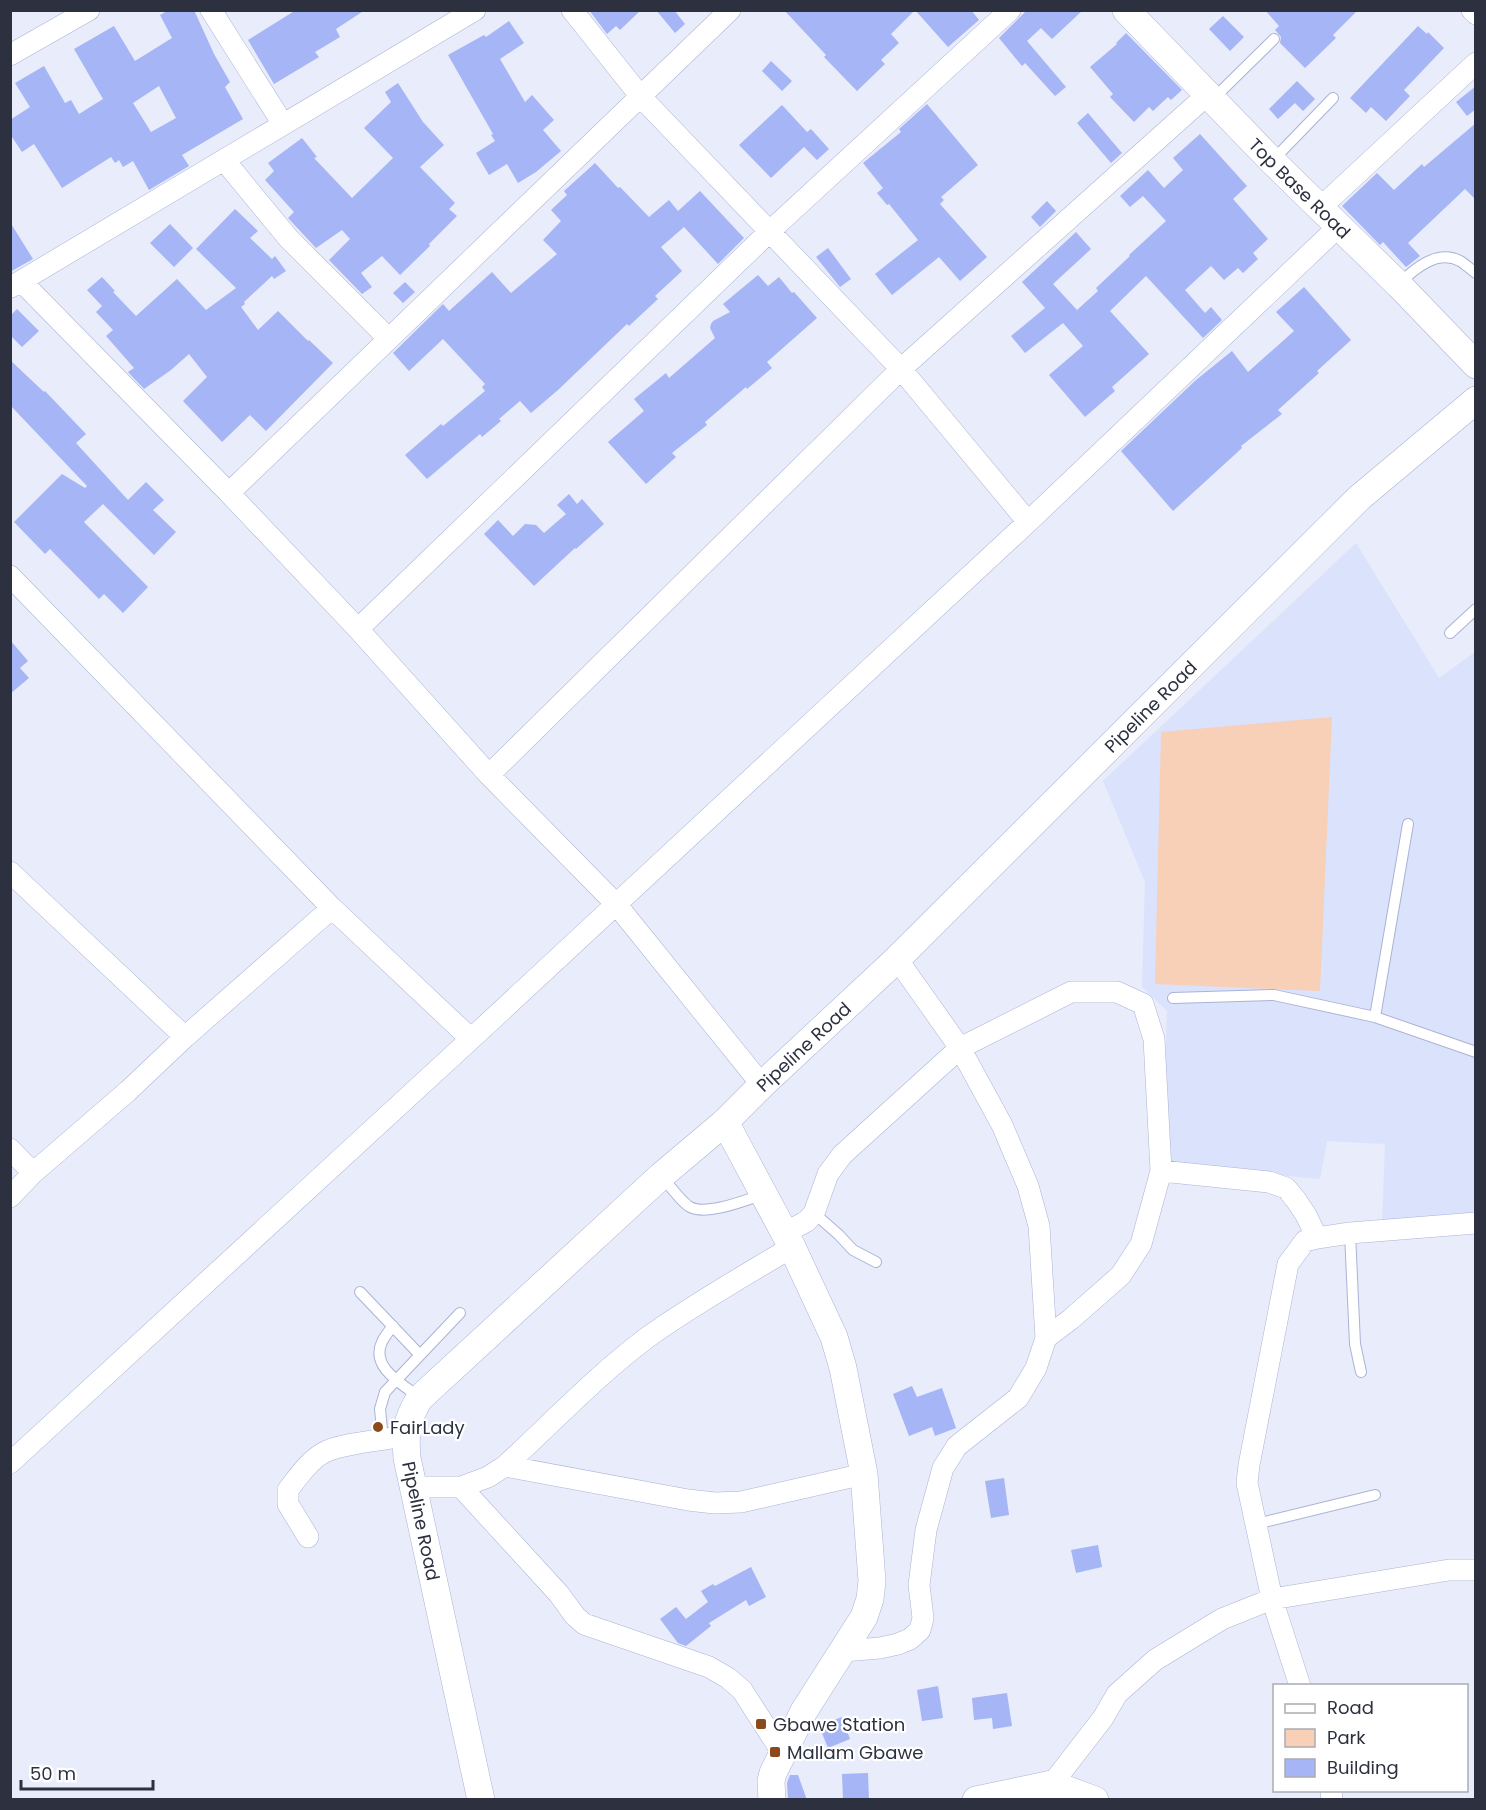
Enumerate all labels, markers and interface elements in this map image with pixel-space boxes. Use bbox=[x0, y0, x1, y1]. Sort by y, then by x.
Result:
street label: Top Base Road bbox=[1244, 132, 1356, 244]
street label: Pipeline Road bbox=[1098, 655, 1202, 758]
street label: Pipeline Road bbox=[750, 996, 856, 1097]
place label: FairLady bbox=[390, 1415, 465, 1440]
marker: FairLady bbox=[371, 1420, 385, 1434]
street label: Pipeline Road bbox=[396, 1459, 446, 1583]
legend bbox=[1273, 1684, 1468, 1792]
text: Road bbox=[1327, 1695, 1374, 1720]
place label: Gbawe Station bbox=[773, 1712, 905, 1737]
marker: Gbawe Station bbox=[754, 1717, 768, 1731]
text: Park bbox=[1327, 1725, 1366, 1750]
place label: Mallam Gbawe bbox=[787, 1740, 923, 1765]
marker: Mallam Gbawe bbox=[768, 1745, 782, 1759]
scale bar bbox=[21, 1753, 153, 1791]
text: Building bbox=[1327, 1755, 1399, 1780]
text: 50 m bbox=[30, 1761, 76, 1786]

